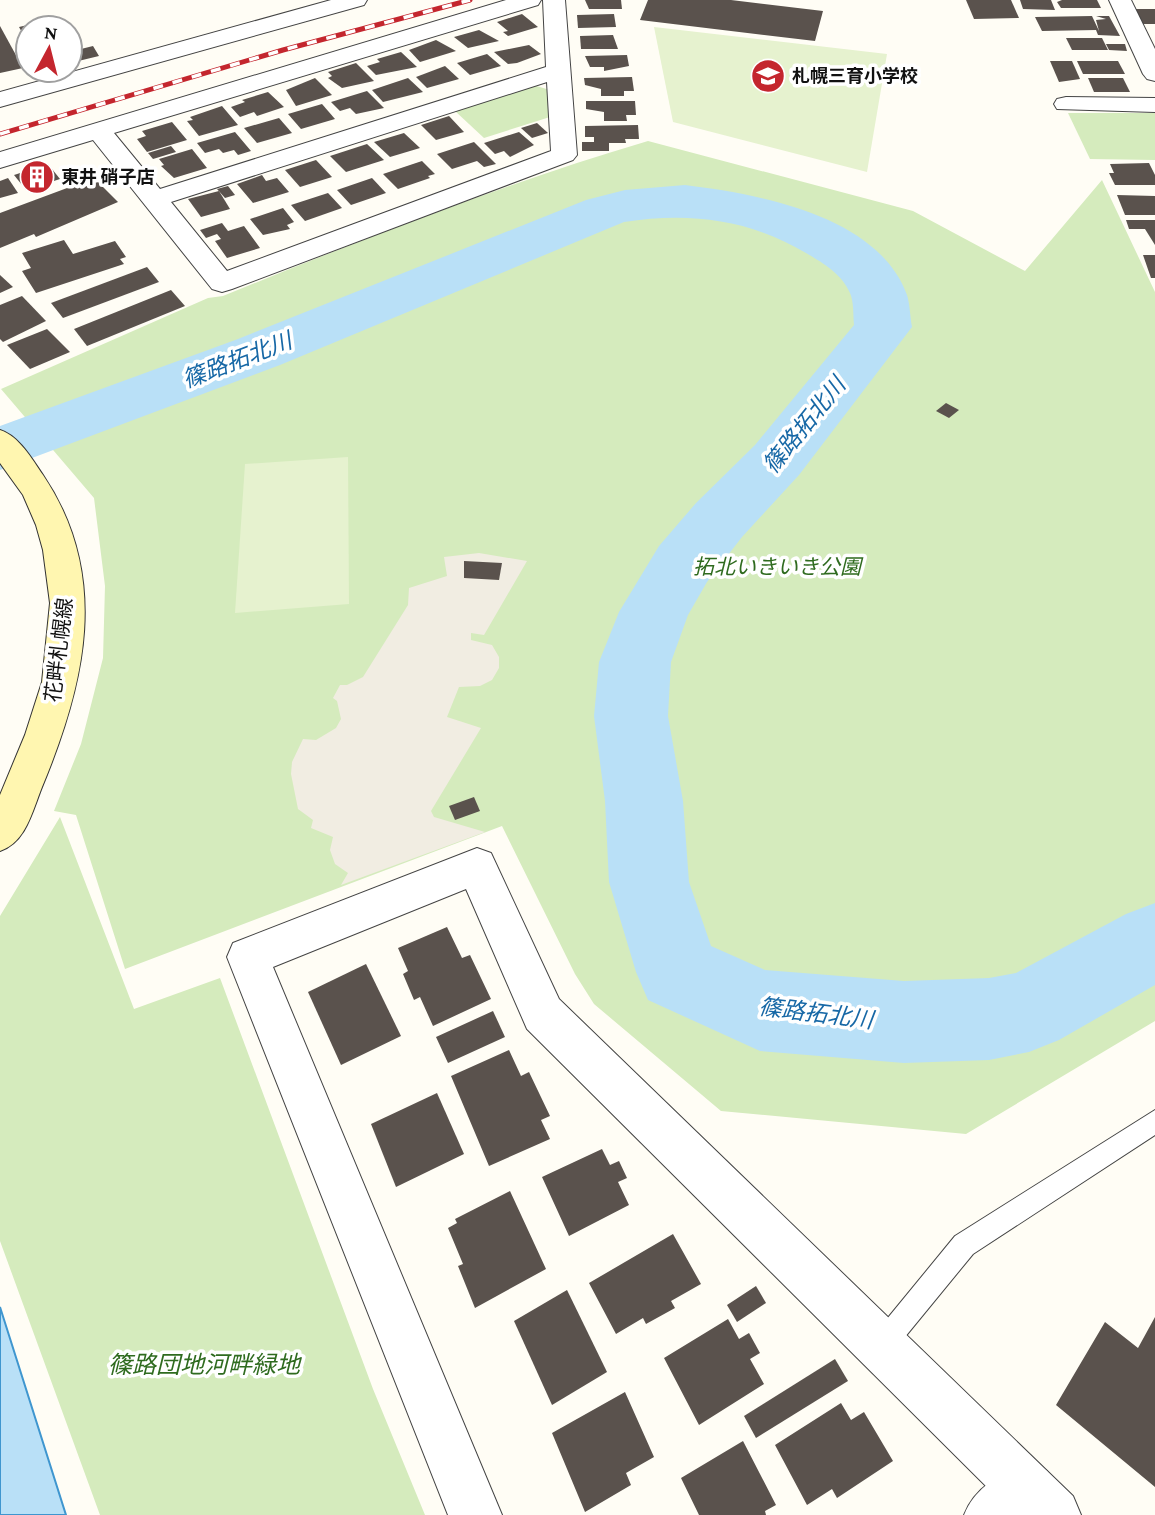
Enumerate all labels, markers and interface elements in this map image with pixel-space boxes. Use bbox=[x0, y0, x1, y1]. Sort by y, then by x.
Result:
north arrow bbox=[14, 14, 84, 84]
text: N bbox=[43, 21, 59, 44]
school or university icon: 札幌三育小学校 bbox=[749, 57, 787, 95]
place label: 札幌三育小学校 bbox=[792, 66, 918, 86]
building icon: 東井 硝子店 bbox=[18, 158, 56, 196]
place label: 東井 硝子店 bbox=[61, 167, 154, 187]
water label: 篠路拓北川 bbox=[179, 326, 298, 393]
water label: 篠路拓北川 bbox=[758, 370, 852, 478]
park label: 拓北いきいき公園 bbox=[693, 555, 864, 579]
street label: 花畔札幌線 bbox=[41, 596, 77, 704]
water label: 篠路拓北川 bbox=[757, 993, 878, 1033]
park label: 篠路団地河畔緑地 bbox=[108, 1351, 303, 1378]

